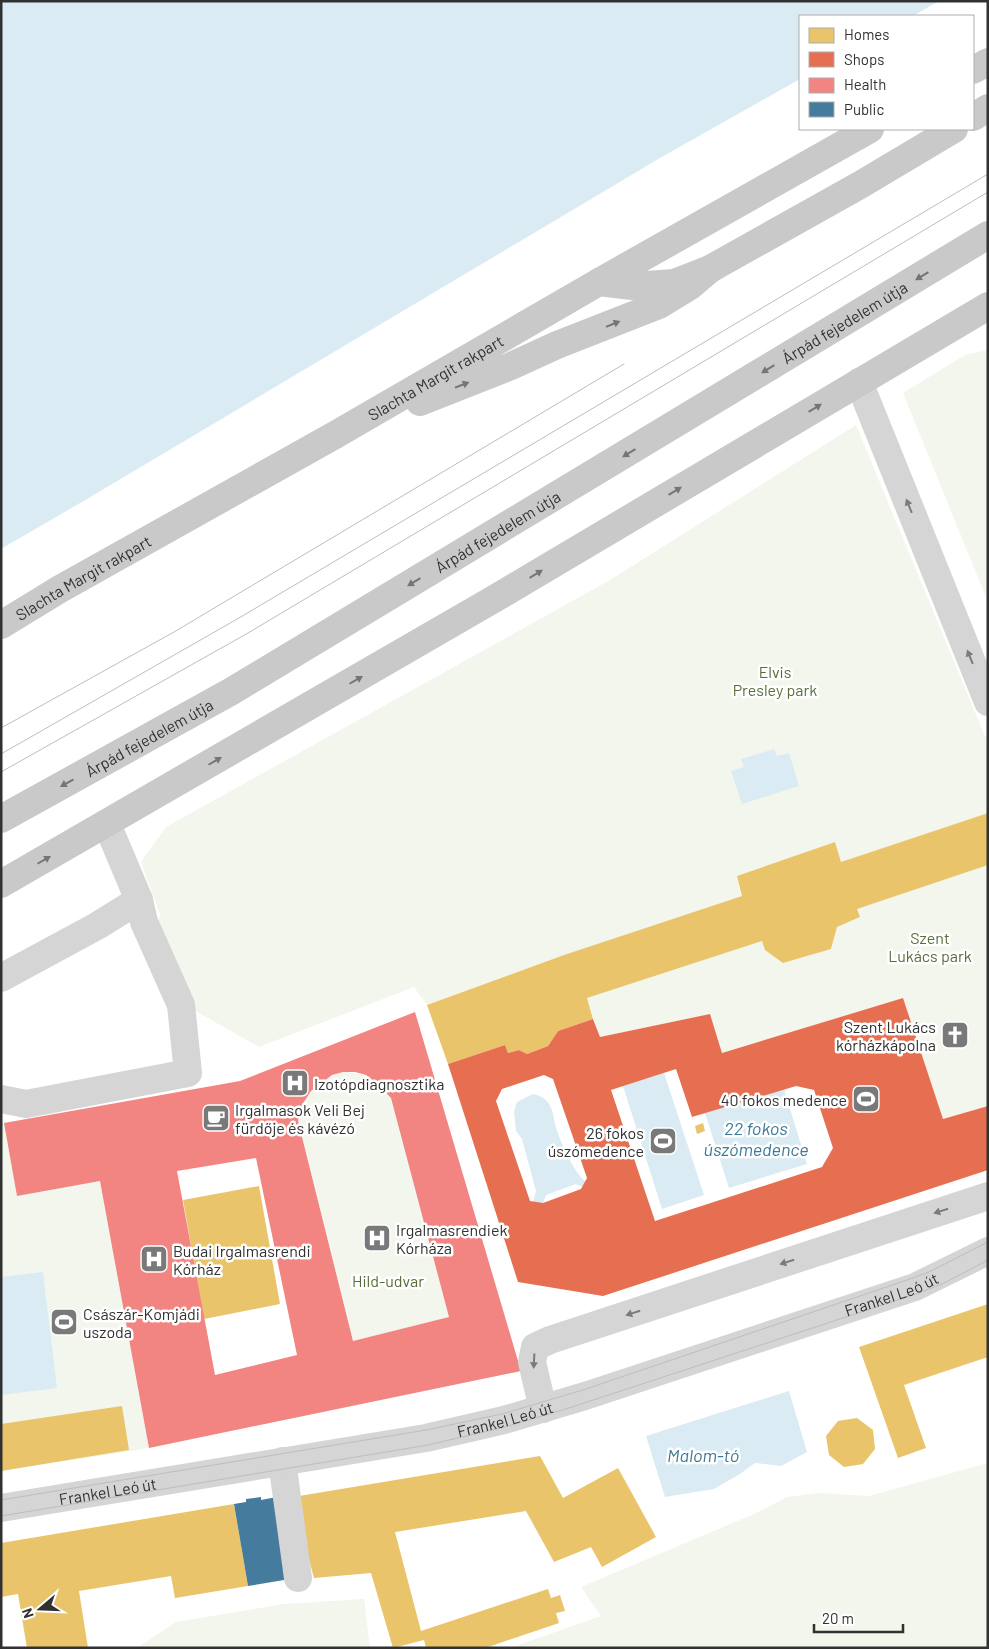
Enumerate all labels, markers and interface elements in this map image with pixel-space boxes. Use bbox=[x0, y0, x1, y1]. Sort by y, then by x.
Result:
legend bbox=[799, 15, 974, 130]
text: Homes bbox=[844, 25, 889, 43]
text: Shops bbox=[844, 50, 884, 68]
text: Health bbox=[844, 75, 886, 93]
text: Public bbox=[844, 100, 884, 118]
one-way arrow bbox=[915, 272, 928, 281]
street label: Árpád fejedelem útja bbox=[778, 277, 910, 367]
one-way arrow bbox=[605, 320, 620, 327]
street label: Slachta Margit rakpart bbox=[364, 330, 506, 424]
one-way arrow bbox=[761, 364, 774, 374]
one-way arrow bbox=[455, 381, 470, 389]
one-way arrow bbox=[808, 403, 821, 412]
one-way arrow bbox=[622, 448, 635, 457]
street label: Árpád fejedelem útja bbox=[431, 486, 563, 576]
one-way arrow bbox=[669, 487, 682, 496]
one-way arrow bbox=[904, 499, 912, 513]
street label: Slachta Margit rakpart bbox=[12, 531, 154, 624]
one-way arrow bbox=[529, 570, 542, 579]
one-way arrow bbox=[408, 577, 421, 586]
one-way arrow bbox=[965, 650, 973, 664]
park label: Elvis Presley park bbox=[733, 662, 817, 699]
one-way arrow bbox=[349, 675, 362, 684]
street label: Árpád fejedelem útja bbox=[82, 694, 216, 780]
one-way arrow bbox=[208, 757, 222, 765]
one-way arrow bbox=[60, 779, 75, 787]
one-way arrow bbox=[36, 856, 51, 864]
park label: Szent Lukács park bbox=[888, 928, 972, 965]
place label: Szent Lukács kórházkápolna bbox=[836, 1017, 936, 1054]
church icon: Szent Lukács kórházkápolna bbox=[940, 1020, 970, 1050]
hospital icon: Izotópdiagnosztika bbox=[280, 1068, 310, 1098]
place label: Izotópdiagnosztika bbox=[314, 1074, 444, 1093]
sports icon: 40 fokos medence bbox=[851, 1084, 881, 1114]
place label: 40 fokos medence bbox=[721, 1090, 847, 1109]
place label: Irgalmasok Veli Bej fürdője és kávézó bbox=[235, 1100, 365, 1137]
cafe icon: Irgalmasok Veli Bej fürdője és kávézó bbox=[201, 1103, 231, 1133]
water label: 22 fokos úszómedence bbox=[704, 1117, 809, 1160]
place label: 26 fokos úszómedence bbox=[548, 1123, 644, 1160]
sports icon: 26 fokos úszómedence bbox=[648, 1126, 678, 1156]
one-way arrow bbox=[934, 1208, 949, 1215]
place label: Irgalmasrendiek Kórháza bbox=[396, 1220, 507, 1257]
hospital icon: Irgalmasrendiek Kórháza bbox=[362, 1223, 392, 1253]
place label: Budai Irgalmasrendi Kórház bbox=[173, 1241, 310, 1278]
hospital icon: Budai Irgalmasrendi Kórház bbox=[139, 1244, 169, 1274]
one-way arrow bbox=[779, 1258, 794, 1266]
street label: Frankel Leó út bbox=[842, 1268, 941, 1319]
park label: Hild-udvar bbox=[352, 1271, 424, 1290]
place label: Császár-Komjádi uszoda bbox=[83, 1304, 200, 1341]
sports icon: Császár-Komjádi uszoda bbox=[49, 1307, 79, 1337]
one-way arrow bbox=[625, 1309, 640, 1317]
one-way arrow bbox=[529, 1353, 537, 1369]
street label: Frankel Leó út bbox=[455, 1397, 555, 1440]
water label: Malom-tó bbox=[667, 1444, 739, 1466]
street label: Frankel Leó út bbox=[57, 1473, 158, 1508]
north arrow bbox=[15, 1584, 65, 1634]
scale bar bbox=[814, 1602, 903, 1634]
text: N bbox=[18, 1606, 37, 1621]
text: 20 m bbox=[822, 1609, 854, 1627]

